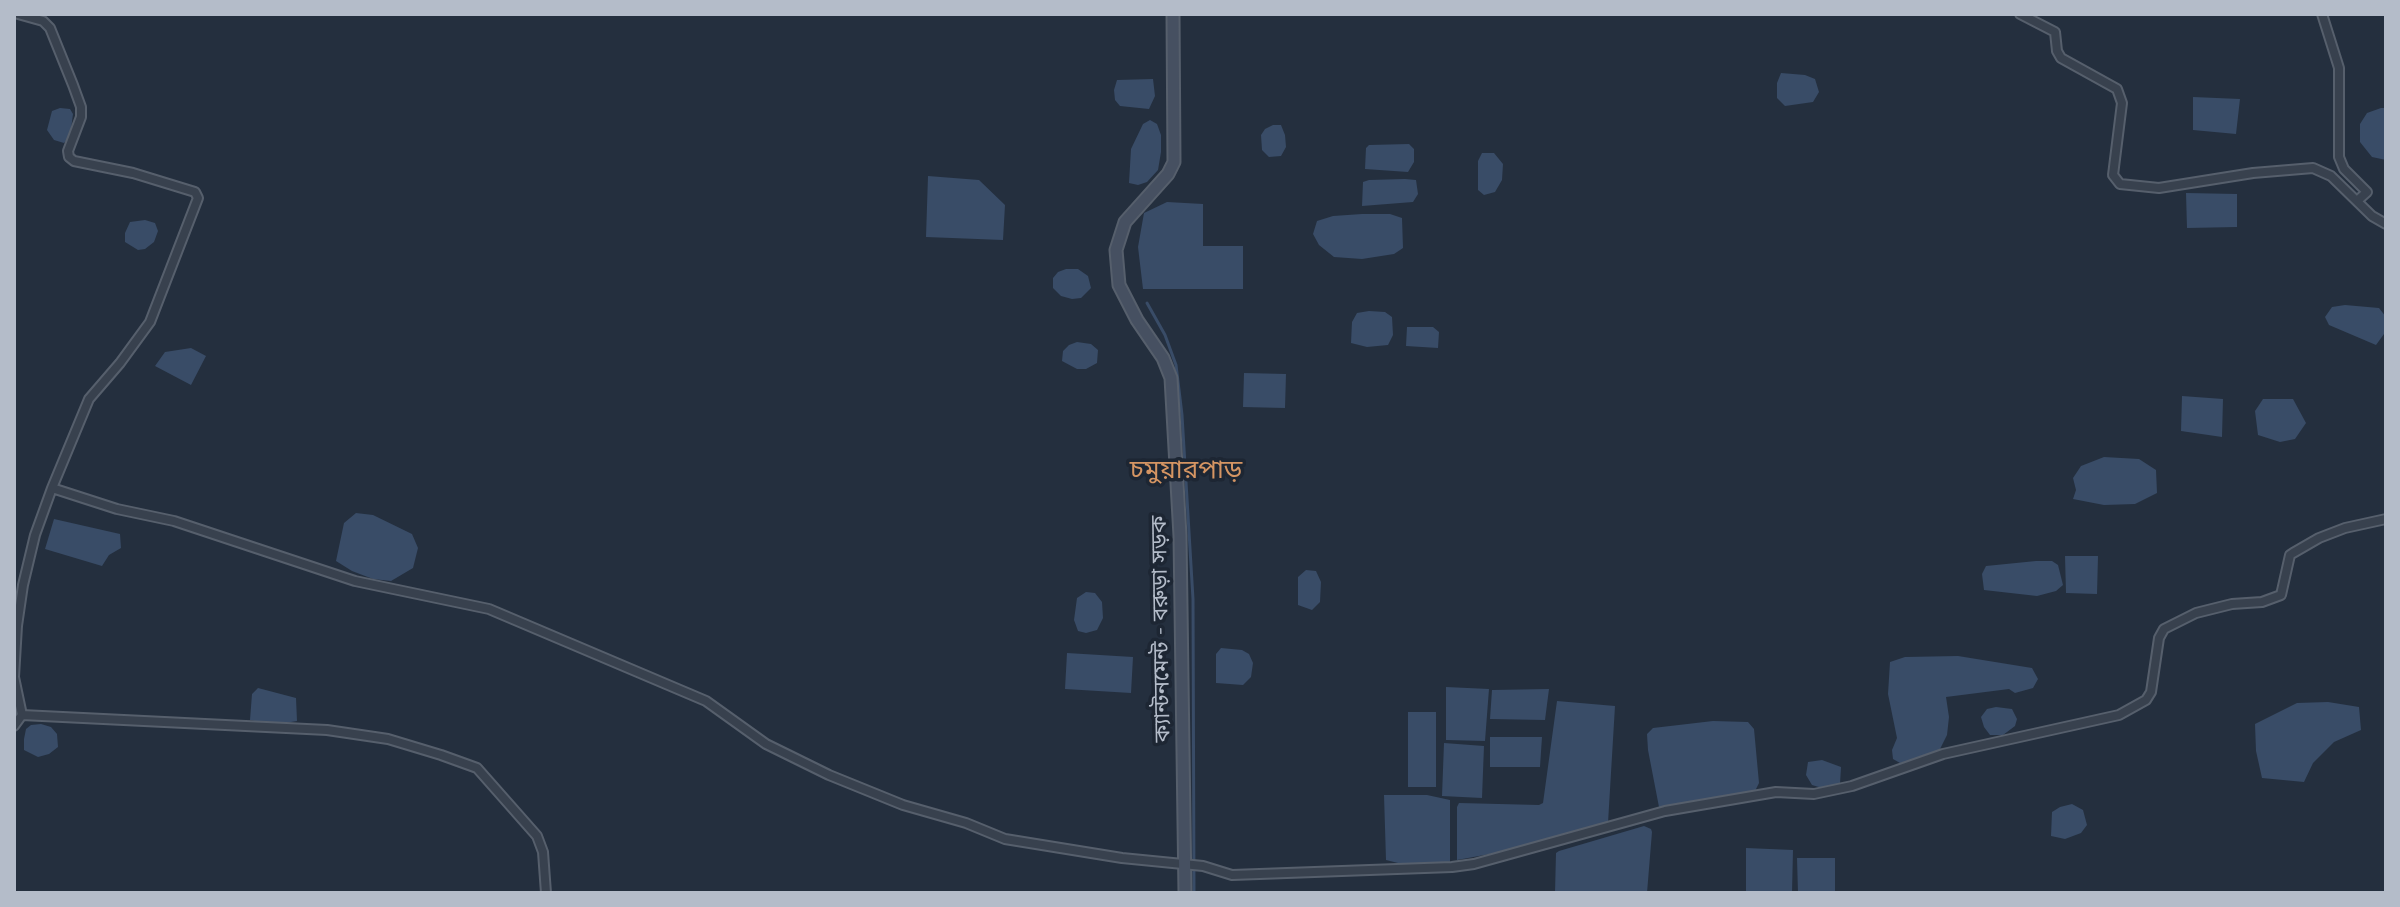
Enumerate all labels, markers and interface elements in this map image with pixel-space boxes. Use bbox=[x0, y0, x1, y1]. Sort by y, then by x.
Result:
district label: চমুয়ারপাড় bbox=[1130, 454, 1242, 486]
street label: ক্যান্টনমেন্ট - বরুড়া সড়ক bbox=[1146, 515, 1176, 743]

